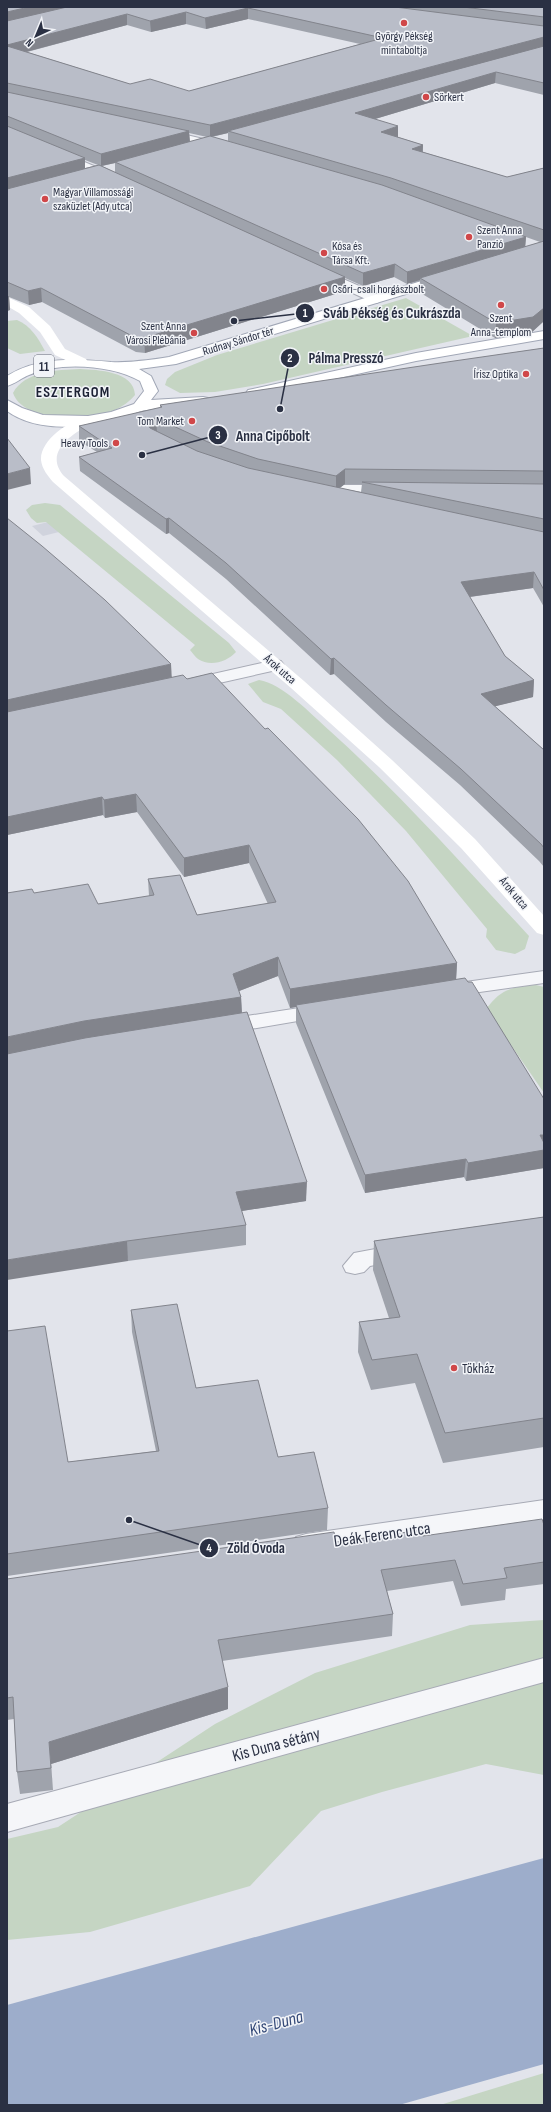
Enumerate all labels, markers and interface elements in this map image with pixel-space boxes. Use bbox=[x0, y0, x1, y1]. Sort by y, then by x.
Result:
north arrow bbox=[16, 16, 56, 56]
marker: György Pékség mintaboltja bbox=[399, 18, 409, 28]
place label: György Pékség mintaboltja bbox=[375, 29, 433, 58]
text: N bbox=[23, 36, 36, 50]
place label: Sörkert bbox=[434, 90, 464, 105]
marker: Sörkert bbox=[421, 92, 431, 102]
place label: Magyar Villamossági szaküzlet (Ady utca) bbox=[53, 185, 133, 214]
marker: Magyar Villamossági szaküzlet (Ady utca) bbox=[40, 194, 50, 204]
place label: Szent Anna Panzió bbox=[477, 223, 523, 252]
marker: Szent Anna Panzió bbox=[464, 232, 474, 242]
place label: Kósa és Társa Kft. bbox=[332, 239, 370, 268]
marker: Kósa és Társa Kft. bbox=[319, 248, 329, 258]
place label: Csőri-csali horgászbolt bbox=[332, 282, 425, 297]
marker: Csőri-csali horgászbolt bbox=[319, 284, 329, 294]
callout: Sváb Pékség és Cukrászda bbox=[295, 300, 468, 327]
marker: Szent Anna-templom bbox=[496, 300, 506, 310]
text: Sváb Pékség és Cukrászda bbox=[323, 304, 461, 323]
text: 1 bbox=[303, 306, 308, 321]
place label: Szent Anna-templom bbox=[470, 311, 532, 340]
place label: Szent Anna Városi Plébánia bbox=[126, 319, 186, 348]
street label: Rudnay Sándor tér bbox=[201, 323, 276, 359]
marker: Szent Anna Városi Plébánia bbox=[189, 328, 199, 338]
callout: Pálma Presszó bbox=[280, 345, 391, 372]
text: Pálma Presszó bbox=[308, 349, 384, 368]
text: 2 bbox=[287, 351, 293, 366]
road number: 11 bbox=[34, 355, 54, 377]
place label: Írisz Optika bbox=[474, 367, 518, 382]
marker: Írisz Optika bbox=[521, 369, 531, 379]
district label: ESZTERGOM bbox=[36, 383, 110, 402]
place label: Tom Market bbox=[137, 414, 184, 429]
marker: Tom Market bbox=[187, 416, 197, 426]
callout: Anna Cipőbolt bbox=[208, 422, 318, 449]
text: Anna Cipőbolt bbox=[235, 427, 310, 446]
text: 3 bbox=[215, 428, 221, 443]
place label: Heavy Tools bbox=[61, 436, 108, 451]
marker: Heavy Tools bbox=[111, 438, 121, 448]
street label: Árok utca bbox=[260, 651, 299, 688]
street label: Árok utca bbox=[495, 873, 532, 913]
place label: Tökház bbox=[462, 1360, 494, 1377]
marker: Tökház bbox=[449, 1363, 459, 1373]
street label: Deák Ferenc utca bbox=[332, 1518, 432, 1552]
callout: Zöld Óvoda bbox=[199, 1534, 293, 1561]
text: Zöld Óvoda bbox=[227, 1539, 285, 1558]
text: 4 bbox=[206, 1541, 212, 1556]
street label: Kis Duna sétány bbox=[230, 1724, 323, 1766]
water label: Kis-Duna bbox=[247, 2006, 306, 2041]

